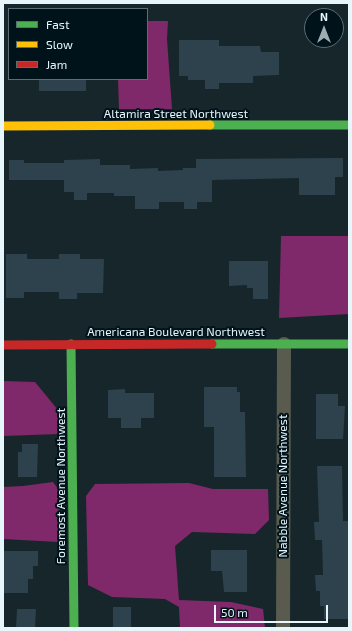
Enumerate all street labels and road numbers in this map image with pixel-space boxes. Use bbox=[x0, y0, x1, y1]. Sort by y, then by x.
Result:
street label: Altamira Street Northwest bbox=[104, 107, 248, 121]
street label: Americana Boulevard Northwest bbox=[87, 325, 265, 339]
street label: Foremost Avenue Northwest bbox=[54, 408, 68, 564]
street label: Nabble Avenue Northwest bbox=[276, 415, 290, 557]

